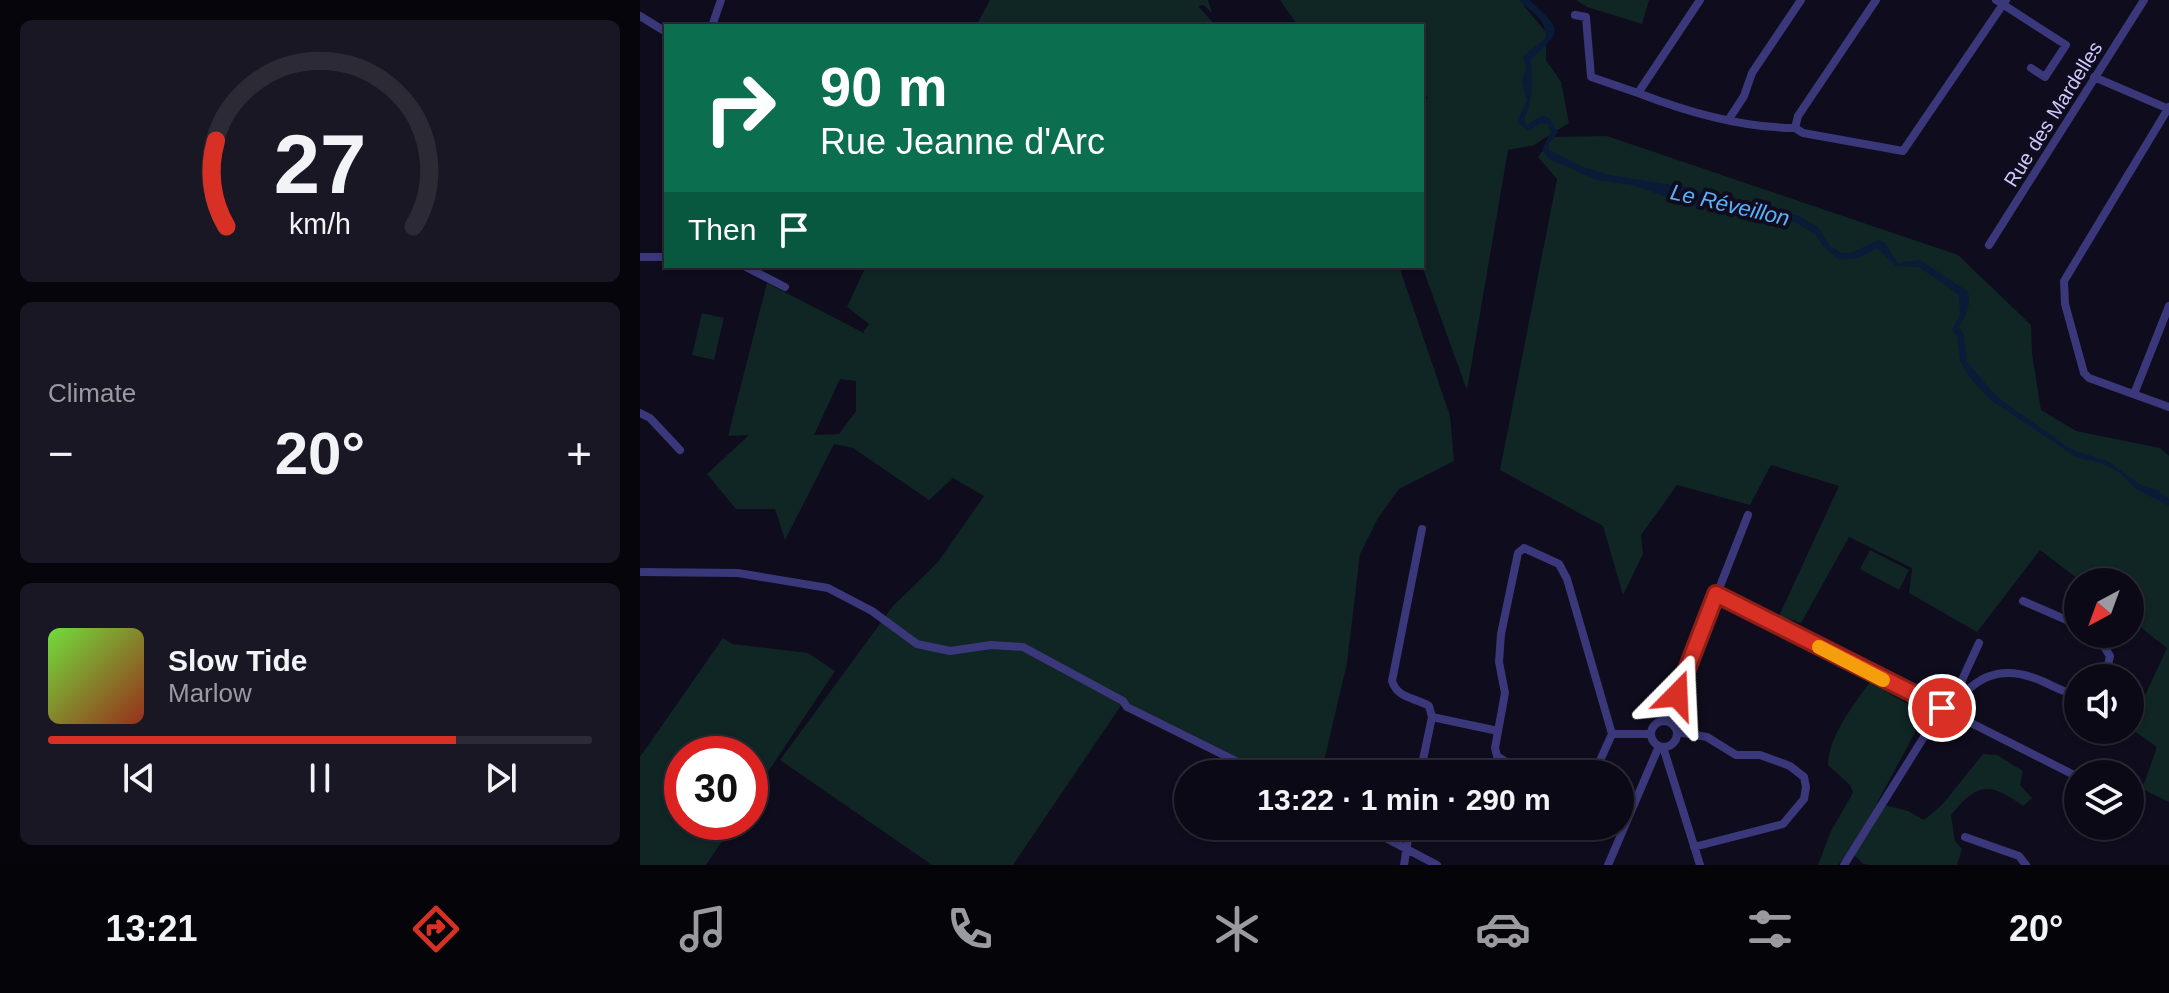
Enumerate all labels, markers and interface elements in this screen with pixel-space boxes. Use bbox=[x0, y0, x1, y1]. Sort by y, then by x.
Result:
street label: Rue des Mardelles bbox=[1999, 37, 2107, 191]
text: 90 m bbox=[820, 55, 948, 118]
icon: right bbox=[688, 56, 792, 160]
text: 27 bbox=[274, 117, 366, 210]
text: Rue Jeanne d'Arc bbox=[820, 121, 1105, 162]
water label: Le Réveillon bbox=[1668, 179, 1792, 231]
text: km/h bbox=[289, 208, 351, 240]
icon: arrive bbox=[772, 208, 816, 252]
text: Then bbox=[688, 213, 756, 246]
text: Climate bbox=[48, 378, 136, 408]
text: 20° bbox=[275, 420, 365, 487]
text: − bbox=[48, 429, 74, 478]
text: + bbox=[566, 429, 592, 478]
north arrow bbox=[2064, 568, 2144, 648]
map controls bbox=[2064, 568, 2144, 840]
text: Slow Tide bbox=[168, 644, 307, 677]
position arrow bbox=[1635, 653, 1719, 737]
button: sound bbox=[2064, 664, 2144, 744]
pin bbox=[1908, 674, 1976, 742]
text: Marlow bbox=[168, 678, 252, 708]
icon: arrive bbox=[1920, 686, 1964, 730]
speed limit sign: 30 bbox=[664, 736, 768, 840]
icon: previous bbox=[117, 756, 161, 800]
icon: pause bbox=[298, 756, 342, 800]
icon: next bbox=[479, 756, 523, 800]
button: layers bbox=[2064, 760, 2144, 840]
text: 13:22 · 1 min · 290 m bbox=[1257, 783, 1551, 816]
icon: directions bbox=[408, 901, 464, 957]
icon: music bbox=[675, 901, 731, 957]
icon: phone bbox=[942, 901, 998, 957]
icon: climate bbox=[1209, 901, 1265, 957]
icon: car bbox=[1475, 901, 1531, 957]
icon: filters bbox=[1742, 901, 1798, 957]
text: 13:21 bbox=[105, 908, 197, 949]
text: 20° bbox=[2009, 908, 2064, 949]

